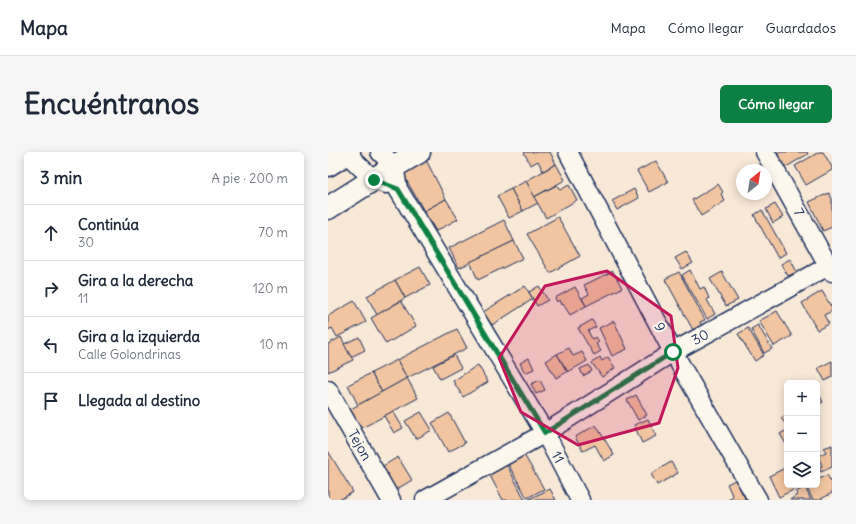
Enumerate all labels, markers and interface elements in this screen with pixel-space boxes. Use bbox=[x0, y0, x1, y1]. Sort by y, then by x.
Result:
text: Mapa bbox=[20, 16, 68, 40]
text: Mapa bbox=[611, 19, 646, 37]
text: Cómo llegar bbox=[668, 19, 744, 37]
text: Guardados bbox=[766, 19, 836, 37]
button: Cómo llegar bbox=[720, 85, 832, 123]
text: Encuéntranos bbox=[24, 86, 199, 122]
north arrow bbox=[736, 164, 772, 200]
text: 3 min bbox=[40, 167, 82, 189]
text: A pie · 200 m bbox=[211, 170, 288, 187]
route end bbox=[365, 171, 383, 189]
street label: 7 bbox=[789, 205, 809, 219]
text: Continúa bbox=[78, 215, 139, 234]
icon: ahead bbox=[40, 222, 62, 244]
text: 70 m bbox=[259, 224, 288, 241]
text: 30 bbox=[78, 234, 94, 251]
text: Gira a la derecha bbox=[78, 271, 193, 290]
icon: right bbox=[40, 278, 62, 300]
text: 120 m bbox=[253, 280, 288, 297]
text: 11 bbox=[78, 290, 88, 307]
street label: 9 bbox=[650, 319, 670, 335]
street label: 30 bbox=[688, 325, 712, 349]
text: Gira a la izquierda bbox=[78, 327, 200, 346]
icon: left bbox=[40, 334, 62, 356]
text: 10 m bbox=[260, 336, 288, 353]
route start bbox=[664, 343, 682, 361]
text: Calle Golondrinas bbox=[78, 346, 181, 363]
map controls bbox=[784, 380, 820, 488]
button: + bbox=[784, 380, 820, 416]
icon: arrive bbox=[40, 390, 62, 412]
text: Llegada al destino bbox=[78, 391, 200, 410]
button: − bbox=[784, 416, 820, 452]
street label: Tejon bbox=[344, 426, 376, 464]
street label: 11 bbox=[547, 448, 569, 466]
button: layers bbox=[784, 452, 820, 488]

